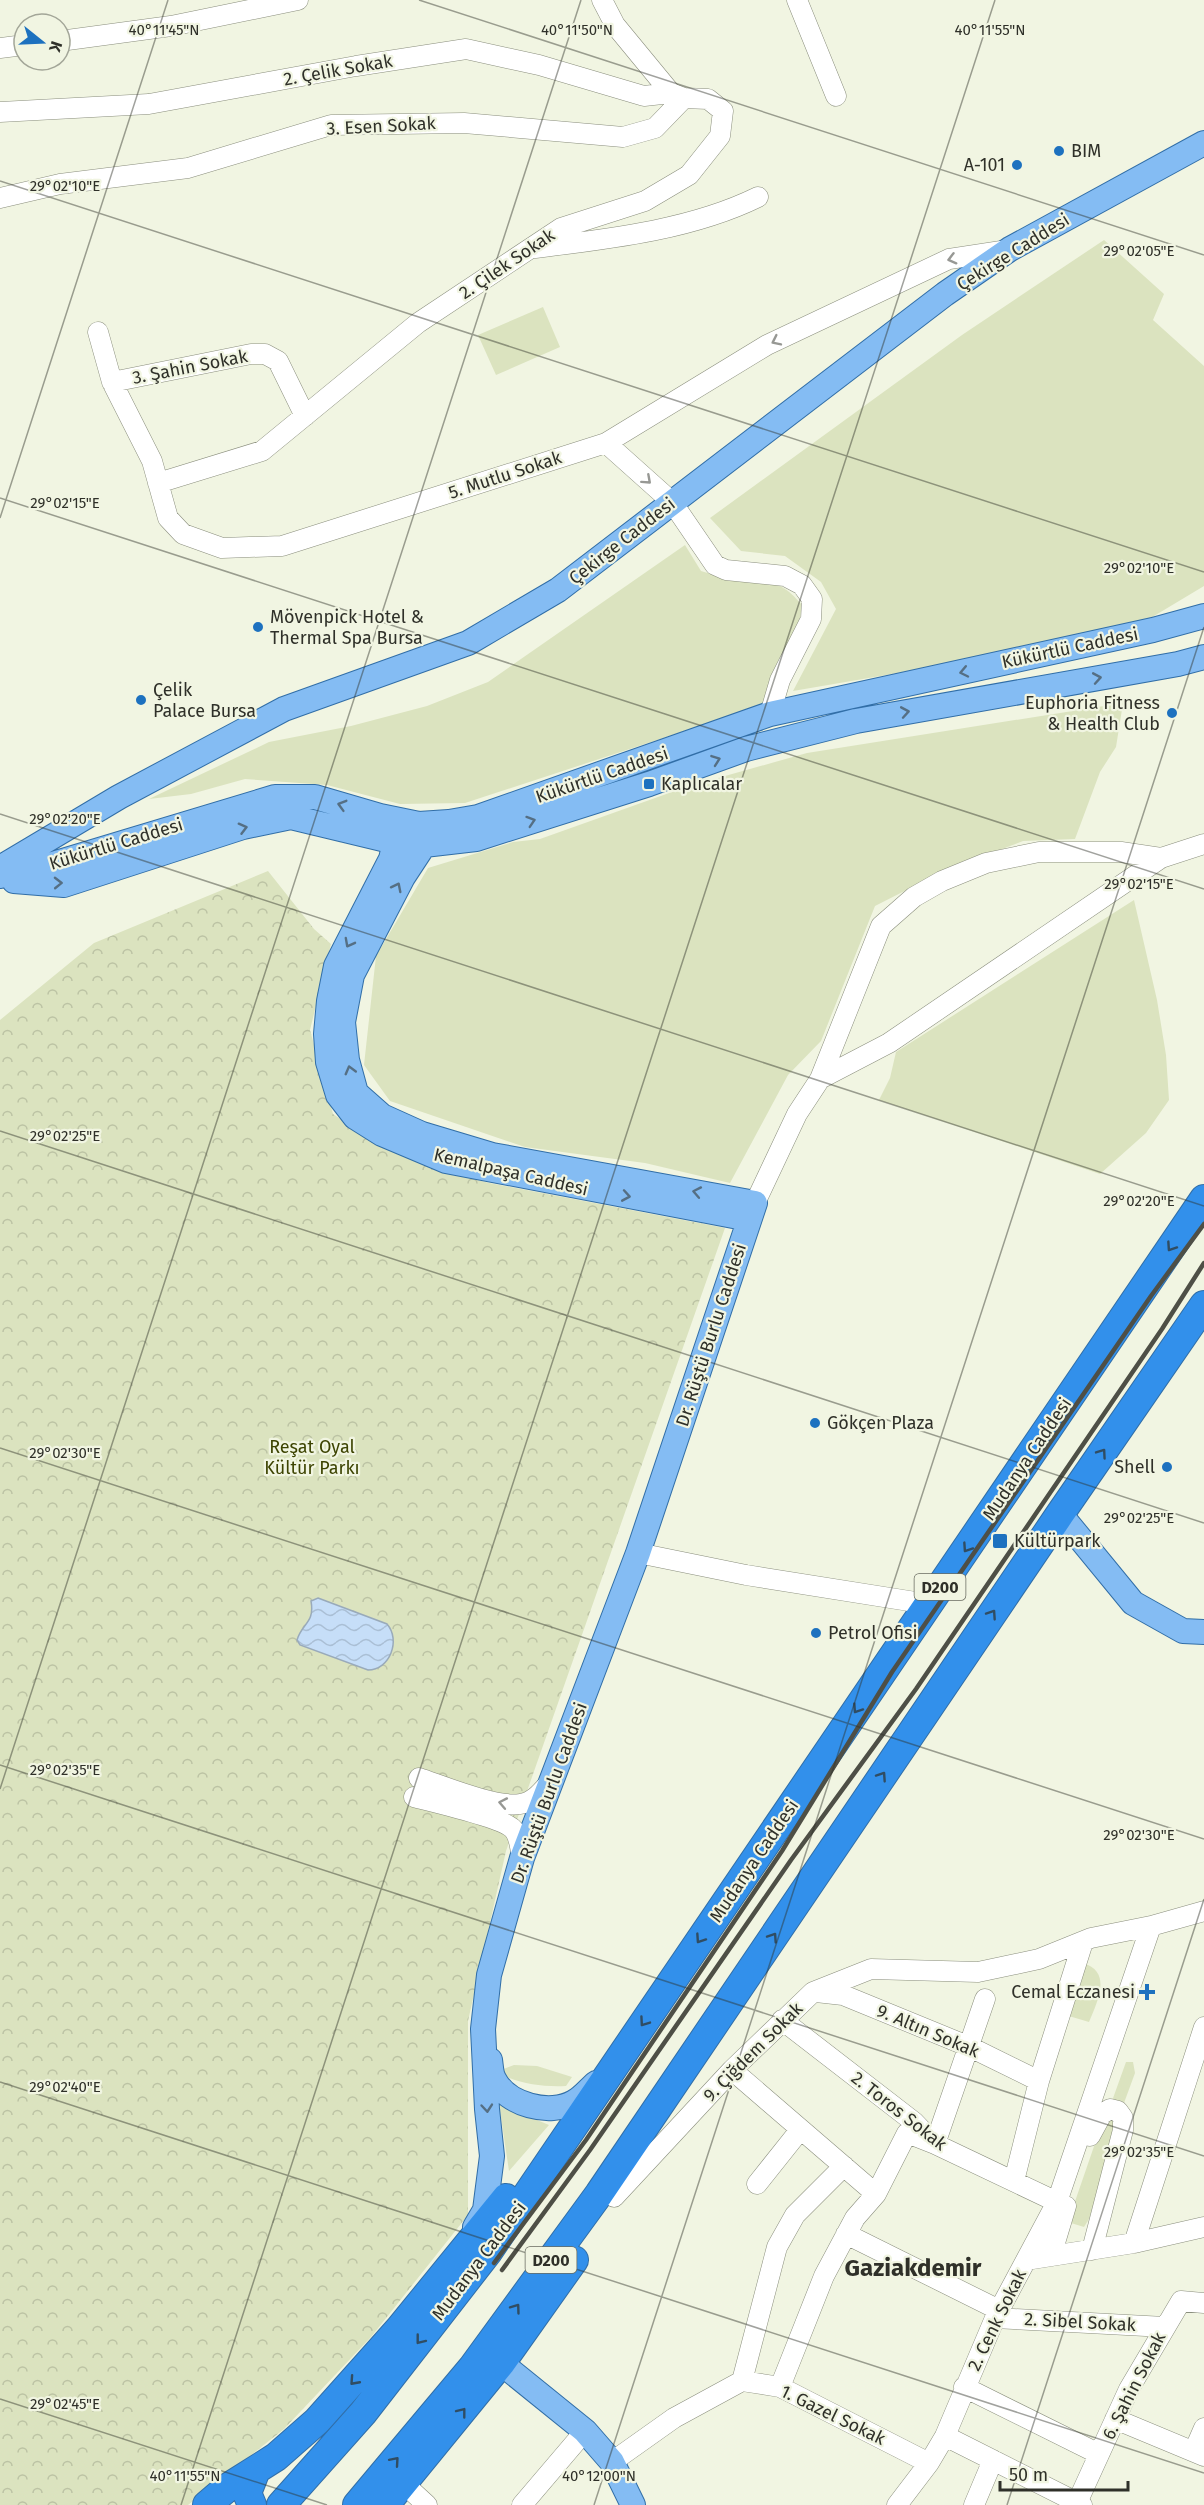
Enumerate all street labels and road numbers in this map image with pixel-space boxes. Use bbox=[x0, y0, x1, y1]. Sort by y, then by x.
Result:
street label: 2. Çelik Sokak bbox=[282, 49, 395, 90]
street label: 3. Esen Sokak bbox=[326, 112, 437, 140]
street label: Çekirge Caddesi bbox=[953, 209, 1073, 295]
street label: 2. Çilek Sokak bbox=[455, 224, 560, 304]
street label: 3. Şahin Sokak bbox=[131, 345, 250, 389]
street label: 5. Mutlu Sokak bbox=[446, 446, 565, 504]
street label: Çekirge Caddesi bbox=[565, 493, 679, 589]
street label: Kükürtlü Caddesi bbox=[1000, 623, 1140, 673]
street label: Kükürtlü Caddesi bbox=[533, 742, 671, 808]
street label: Kükürtlü Caddesi bbox=[46, 813, 186, 875]
street label: Kemalpaşa Caddesi bbox=[432, 1144, 590, 1200]
street label: Dr. Rüştü Burlu Caddesi bbox=[671, 1241, 751, 1429]
street label: Mudanya Caddesi bbox=[978, 1394, 1076, 1524]
road number: D200 bbox=[914, 1574, 966, 1600]
street label: Dr. Rüştü Burlu Caddesi bbox=[506, 1699, 592, 1887]
street label: Mudanya Caddesi bbox=[705, 1796, 803, 1926]
street label: 9. Çiğdem Sokak bbox=[699, 1997, 808, 2106]
street label: 9. Altın Sokak bbox=[873, 2000, 983, 2063]
street label: 2. Toros Sokak bbox=[847, 2067, 952, 2156]
street label: Mudanya Caddesi bbox=[427, 2197, 531, 2325]
road number: D200 bbox=[526, 2247, 576, 2273]
street label: 2. Cenk Sokak bbox=[963, 2265, 1031, 2374]
street label: 2. Sibel Sokak bbox=[1024, 2308, 1137, 2336]
street label: 6. Şahin Sokak bbox=[1098, 2328, 1171, 2443]
street label: 1. Gazel Sokak bbox=[777, 2380, 890, 2450]

